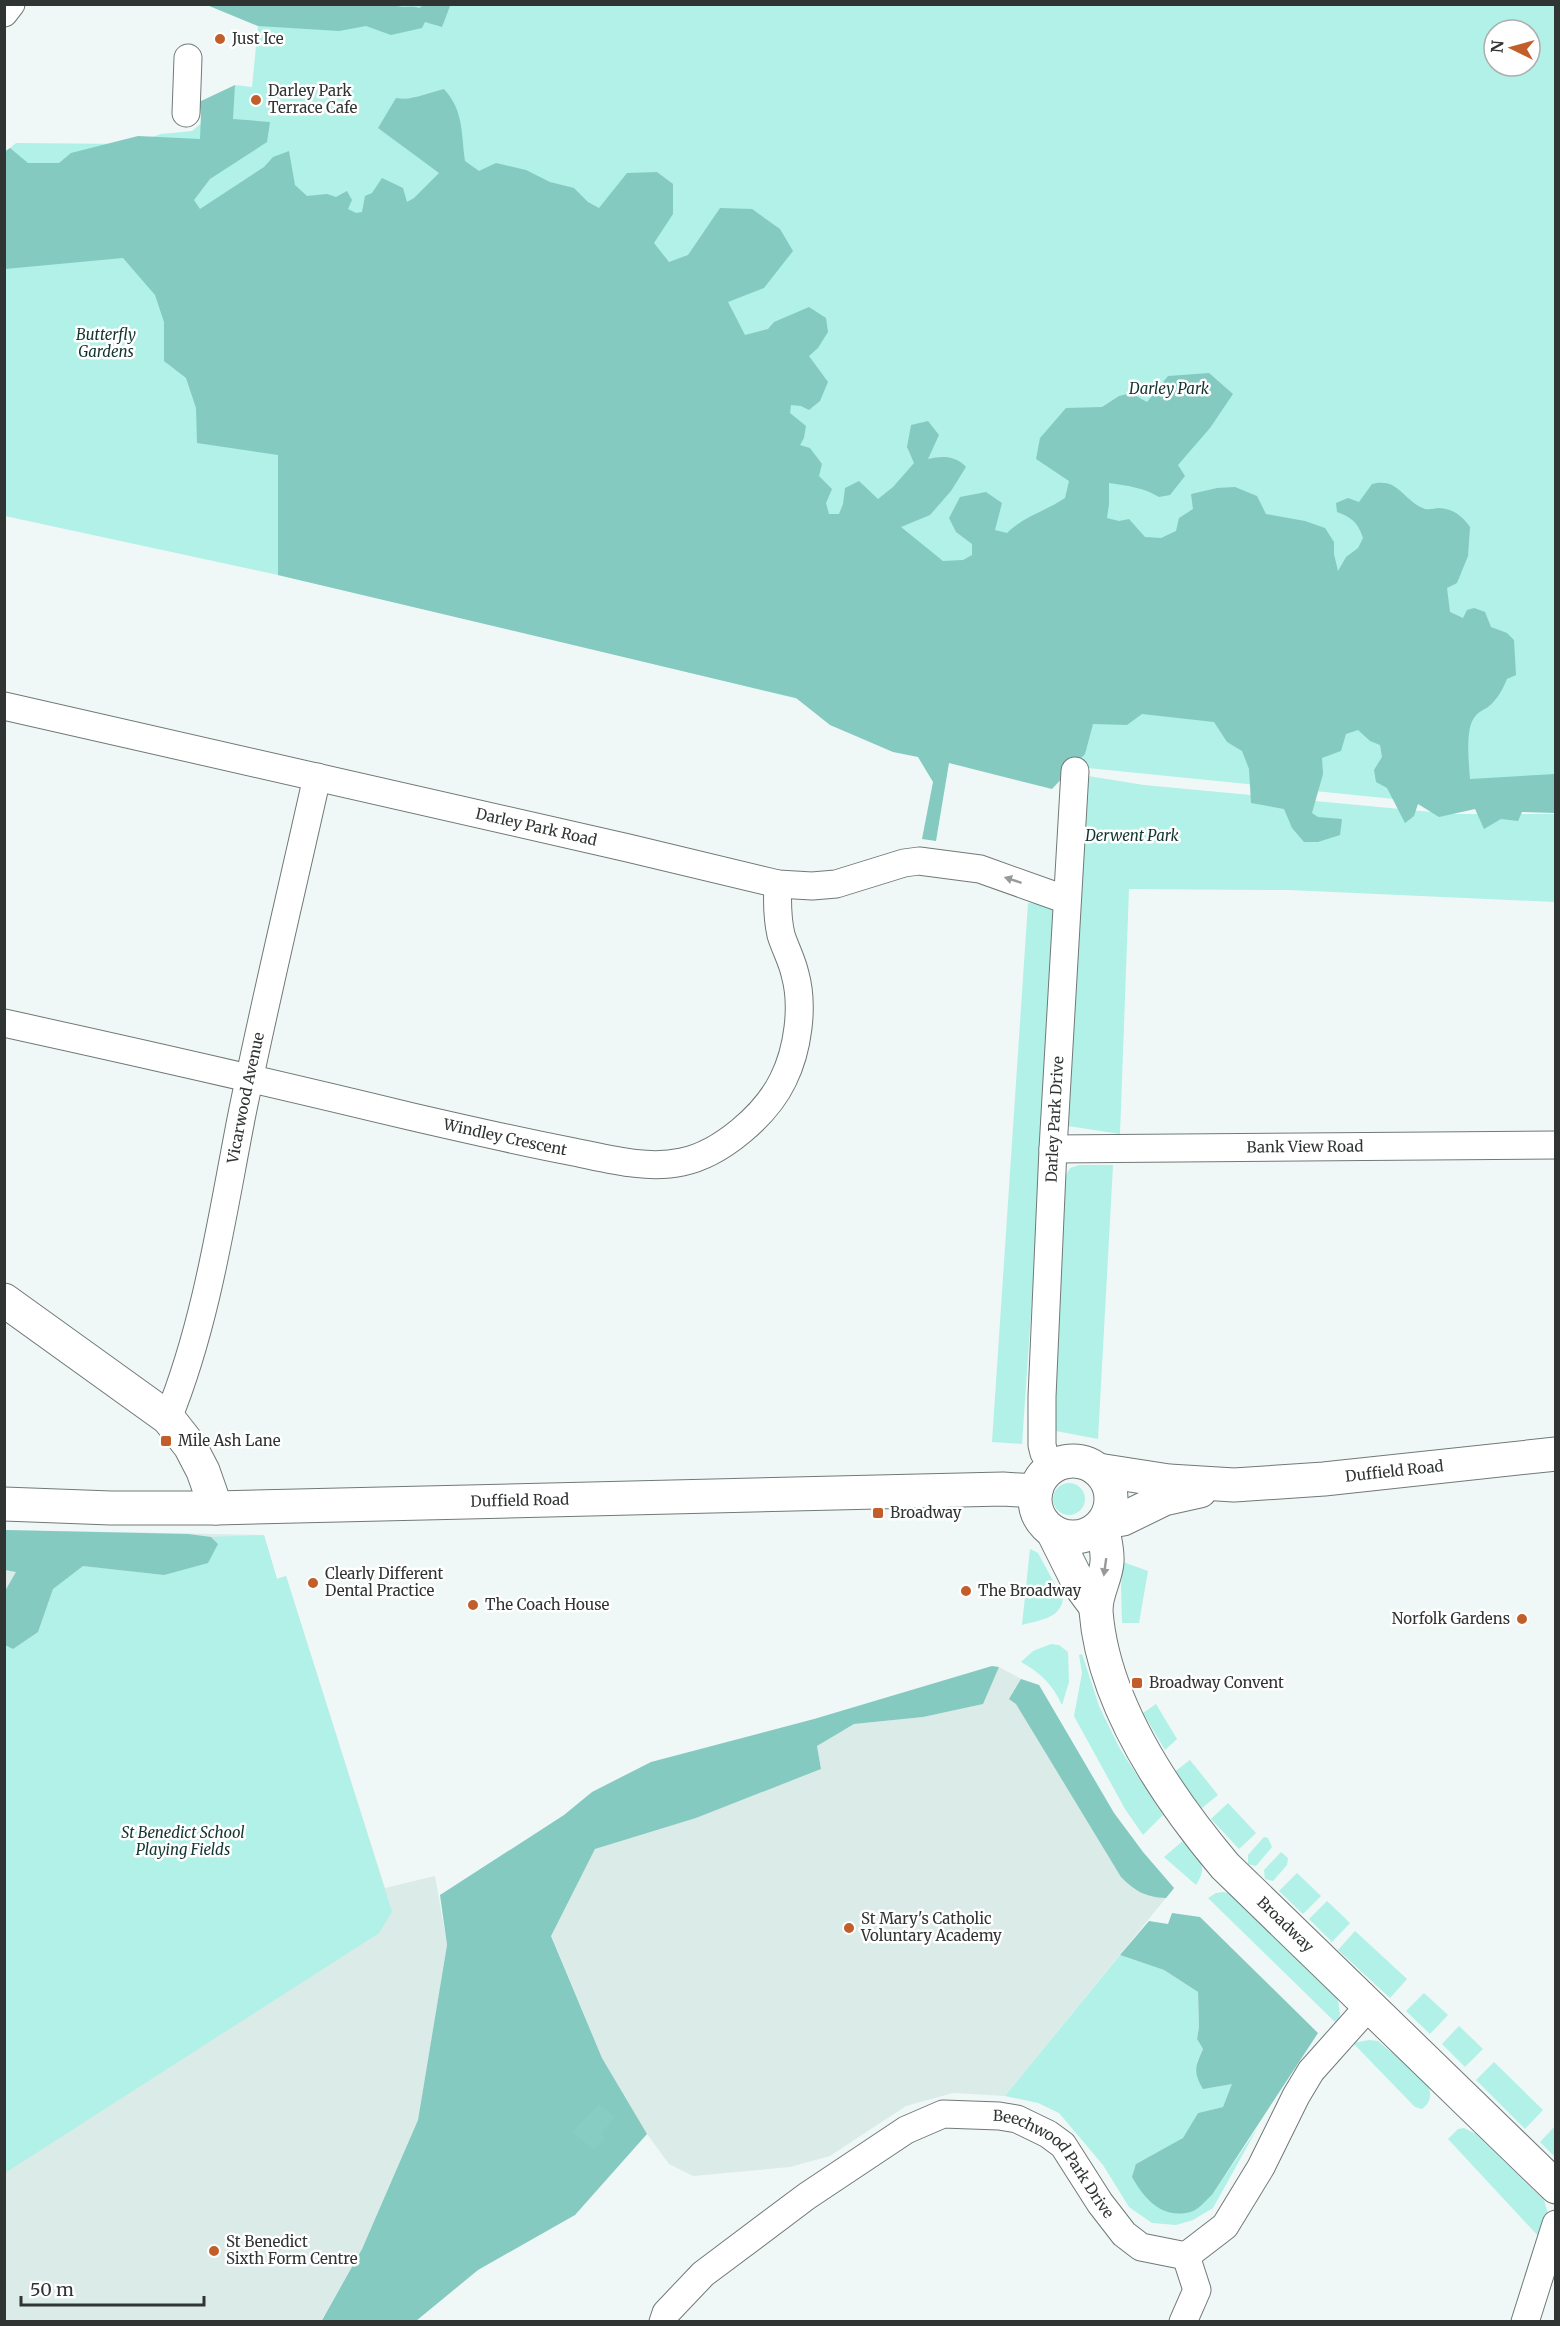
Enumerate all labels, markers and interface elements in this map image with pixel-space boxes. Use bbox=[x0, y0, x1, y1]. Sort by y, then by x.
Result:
north arrow bbox=[1482, 18, 1542, 78]
place label: Just Ice bbox=[231, 29, 284, 48]
marker: Just Ice bbox=[213, 32, 227, 46]
text: N bbox=[1487, 39, 1508, 54]
place label: Darley Park Terrace Cafe bbox=[268, 81, 358, 117]
marker: Darley Park Terrace Cafe bbox=[249, 93, 263, 107]
park label: Butterfly Gardens bbox=[76, 325, 136, 361]
park label: Darley Park bbox=[1128, 379, 1210, 398]
street label: Darley Park Road bbox=[474, 804, 599, 850]
park label: Derwent Park bbox=[1084, 826, 1180, 845]
one-way arrow bbox=[1004, 874, 1022, 884]
street label: Vicarwood Avenue bbox=[223, 1030, 268, 1166]
street label: Darley Park Drive bbox=[1042, 1055, 1067, 1183]
street label: Windley Crescent bbox=[441, 1114, 569, 1159]
street label: Bank View Road bbox=[1246, 1137, 1363, 1156]
place label: Mile Ash Lane bbox=[178, 1431, 281, 1450]
marker: Mile Ash Lane bbox=[159, 1434, 173, 1448]
street label: Duffield Road bbox=[1344, 1456, 1445, 1486]
street label: Duffield Road bbox=[470, 1489, 569, 1511]
place label: Broadway bbox=[890, 1503, 962, 1522]
marker: Broadway bbox=[871, 1506, 885, 1520]
one-way arrow bbox=[1101, 1557, 1110, 1576]
place label: Clearly Different Dental Practice bbox=[325, 1564, 443, 1600]
marker: Clearly Different Dental Practice bbox=[306, 1576, 320, 1590]
place label: The Broadway bbox=[978, 1581, 1082, 1600]
marker: The Broadway bbox=[959, 1584, 973, 1598]
place label: The Coach House bbox=[485, 1595, 610, 1614]
marker: The Coach House bbox=[466, 1598, 480, 1612]
place label: Norfolk Gardens bbox=[1392, 1609, 1510, 1628]
marker: Norfolk Gardens bbox=[1515, 1612, 1529, 1626]
place label: Broadway Convent bbox=[1149, 1673, 1284, 1692]
marker: Broadway Convent bbox=[1130, 1676, 1144, 1690]
park label: St Benedict School Playing Fields bbox=[121, 1823, 245, 1859]
street label: Broadway bbox=[1253, 1892, 1318, 1956]
place label: St Mary's Catholic Voluntary Academy bbox=[860, 1909, 1002, 1945]
marker: St Mary's Catholic Voluntary Academy bbox=[842, 1921, 856, 1935]
street label: Beechwood Park Drive bbox=[993, 2106, 1118, 2222]
place label: St Benedict Sixth Form Centre bbox=[226, 2232, 358, 2268]
marker: St Benedict Sixth Form Centre bbox=[207, 2244, 221, 2258]
scale bar bbox=[21, 2269, 204, 2307]
text: 50 m bbox=[30, 2278, 74, 2301]

